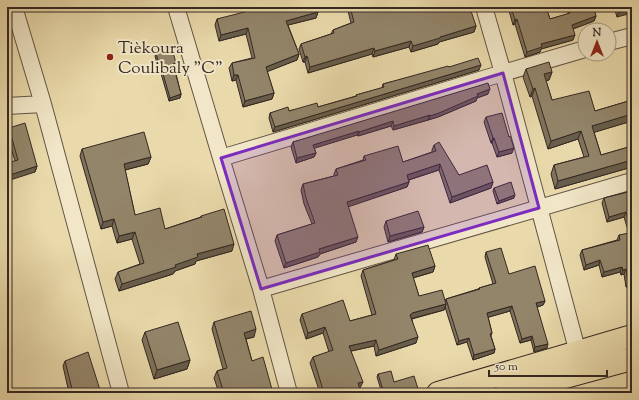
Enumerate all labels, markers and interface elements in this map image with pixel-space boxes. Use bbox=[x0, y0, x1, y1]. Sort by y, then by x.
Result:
north arrow bbox=[577, 22, 617, 62]
text: N bbox=[592, 25, 602, 41]
place label: Tièkoura Coulibaly "C" bbox=[118, 37, 223, 81]
marker: Tièkoura Coulibaly "C" bbox=[105, 52, 115, 62]
scale bar bbox=[489, 352, 607, 378]
text: 50 m bbox=[494, 358, 518, 376]

